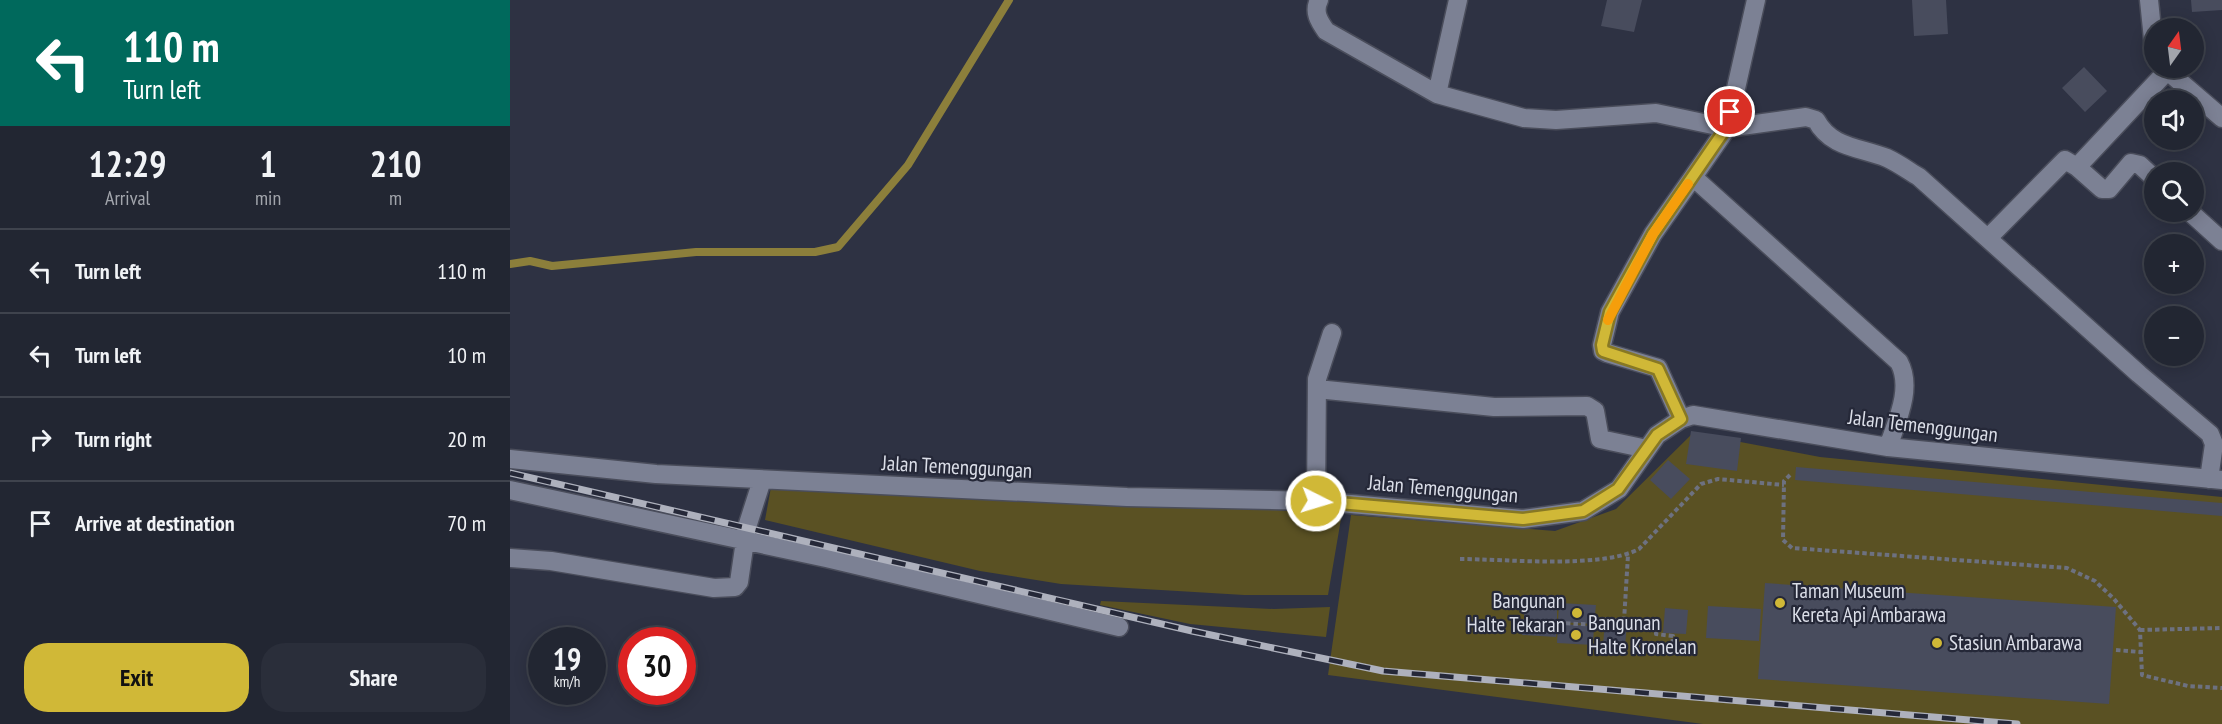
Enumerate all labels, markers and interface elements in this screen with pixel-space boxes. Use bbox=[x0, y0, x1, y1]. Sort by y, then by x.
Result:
north arrow bbox=[2144, 18, 2204, 78]
map controls bbox=[2144, 18, 2204, 366]
text: 110 m bbox=[123, 19, 220, 74]
icon: left bbox=[24, 24, 102, 102]
text: Turn left bbox=[123, 72, 201, 106]
pin bbox=[1704, 86, 1755, 137]
button: sound bbox=[2144, 90, 2204, 150]
icon: arrive bbox=[1713, 95, 1746, 128]
text: 12:29 bbox=[89, 140, 166, 187]
text: 1 bbox=[259, 140, 277, 187]
text: 210 bbox=[370, 140, 421, 187]
button: search bbox=[2144, 162, 2204, 222]
text: Arrival bbox=[105, 185, 150, 211]
text: min bbox=[255, 185, 281, 211]
text: m bbox=[389, 185, 402, 211]
button: + bbox=[2144, 234, 2204, 294]
icon: left bbox=[24, 255, 57, 288]
text: Turn left bbox=[75, 257, 141, 285]
text: 110 m bbox=[437, 257, 486, 285]
button: − bbox=[2144, 306, 2204, 366]
icon: left bbox=[24, 339, 57, 372]
text: Turn left bbox=[75, 341, 141, 369]
text: 10 m bbox=[447, 341, 486, 369]
street label: Jalan Temenggungan bbox=[1846, 403, 1999, 448]
icon: right bbox=[24, 423, 57, 456]
text: Turn right bbox=[75, 425, 152, 453]
text: 20 m bbox=[447, 425, 486, 453]
street label: Jalan Temenggungan bbox=[880, 449, 1033, 484]
street label: Jalan Temenggungan bbox=[1366, 468, 1519, 509]
position arrow bbox=[1284, 469, 1348, 533]
icon: arrive bbox=[24, 507, 57, 540]
text: Arrive at destination bbox=[75, 509, 235, 537]
text: 70 m bbox=[447, 509, 486, 537]
place label: Taman Museum Kereta Api Ambarawa bbox=[1792, 577, 1946, 628]
place label: Bangunan Halte Tekaran bbox=[1466, 587, 1565, 638]
marker: Taman Museum Kereta Api Ambarawa bbox=[1773, 596, 1787, 610]
marker: Bangunan Halte Tekaran bbox=[1570, 606, 1584, 620]
place label: Bangunan Halte Kronelan bbox=[1588, 609, 1696, 660]
speed limit sign: 30 bbox=[618, 627, 696, 705]
marker: Bangunan Halte Kronelan bbox=[1569, 628, 1583, 642]
place label: Stasiun Ambarawa bbox=[1949, 629, 2082, 656]
marker: Stasiun Ambarawa bbox=[1930, 636, 1944, 650]
text: 19 bbox=[553, 639, 581, 678]
button: Exit bbox=[24, 643, 249, 712]
button: Share bbox=[261, 643, 486, 712]
text: km/h bbox=[554, 672, 580, 691]

